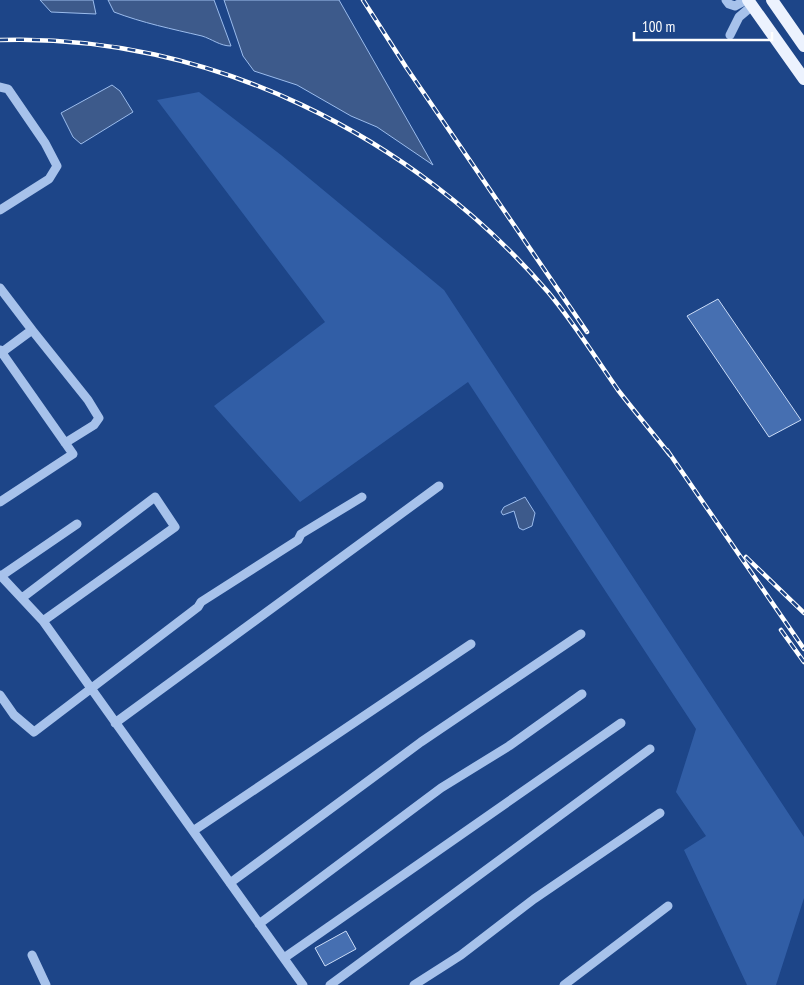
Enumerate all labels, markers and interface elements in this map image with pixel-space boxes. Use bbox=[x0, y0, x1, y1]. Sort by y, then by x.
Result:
scale bar bbox=[634, 10, 772, 42]
text: 100 m bbox=[642, 17, 675, 36]

